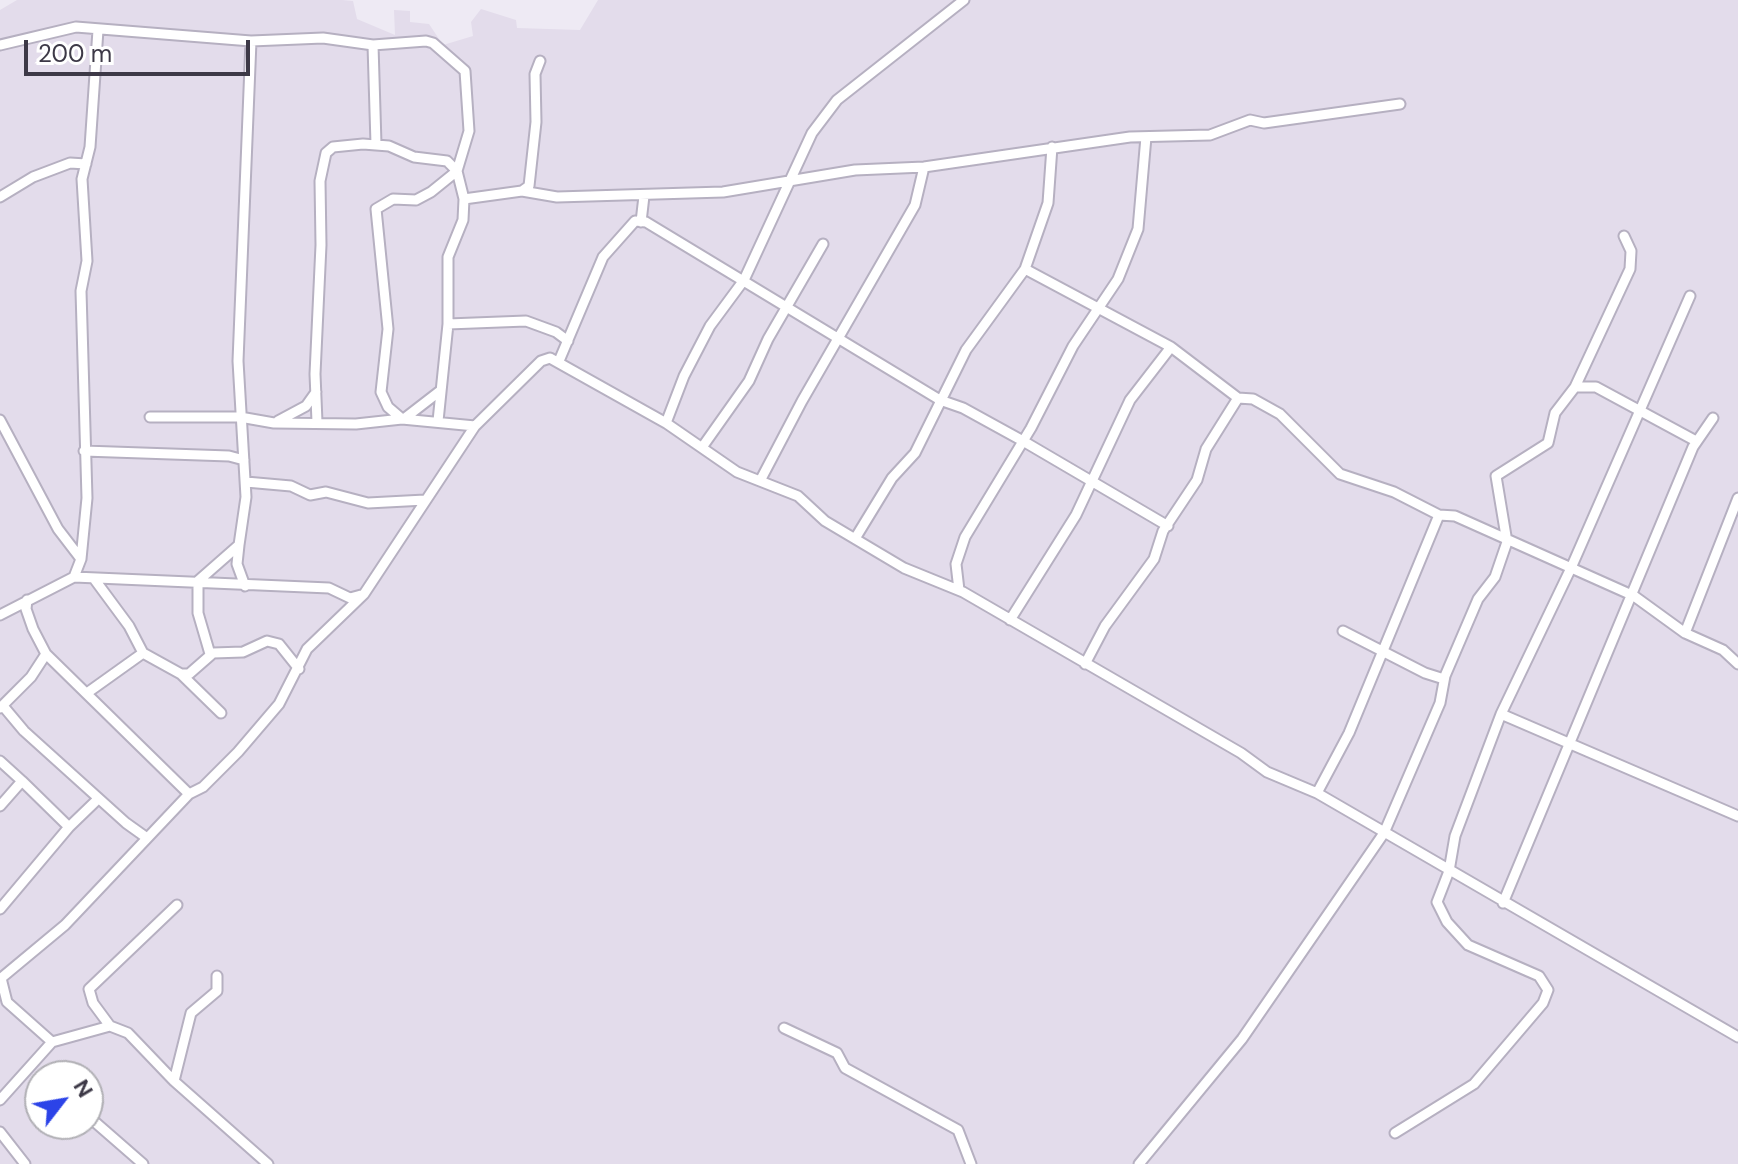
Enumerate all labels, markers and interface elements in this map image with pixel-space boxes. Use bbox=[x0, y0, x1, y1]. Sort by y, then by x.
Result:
scale bar bbox=[28, 24, 254, 74]
text: 200 m bbox=[38, 38, 112, 69]
north arrow bbox=[24, 1060, 104, 1140]
text: N bbox=[67, 1074, 100, 1103]

